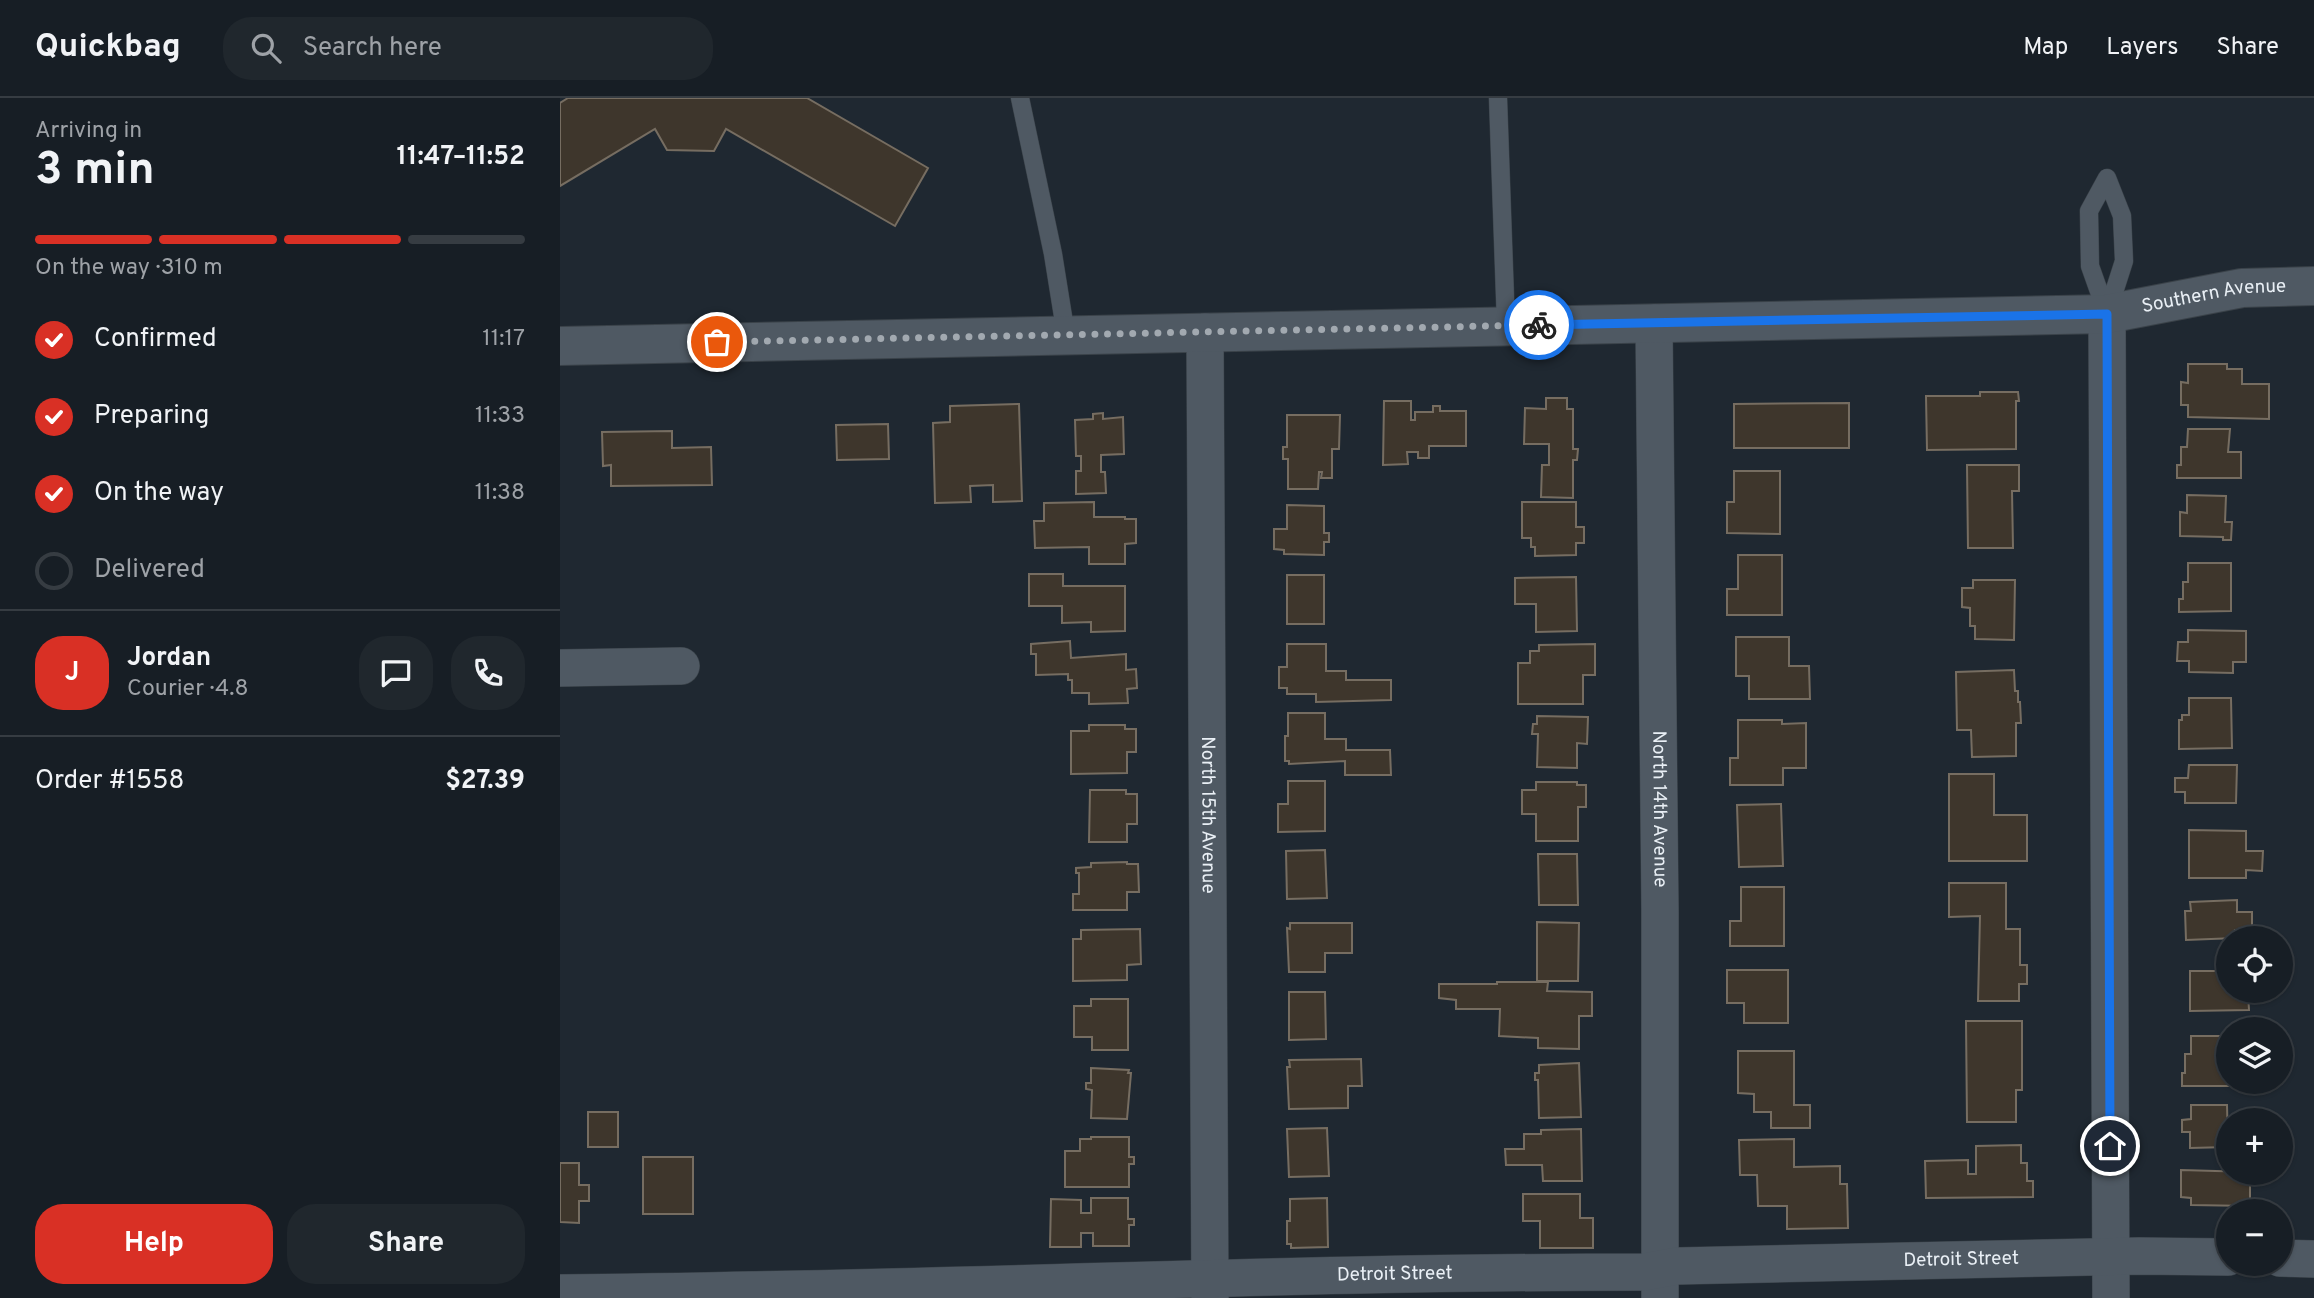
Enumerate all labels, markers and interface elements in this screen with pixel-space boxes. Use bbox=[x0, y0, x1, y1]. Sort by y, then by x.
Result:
search box bbox=[223, 17, 713, 80]
text: Quickbag bbox=[35, 27, 181, 69]
icon: search bbox=[247, 29, 285, 67]
text: Search here bbox=[303, 32, 442, 65]
text: Map bbox=[2023, 33, 2068, 63]
text: Layers bbox=[2106, 33, 2178, 63]
text: Share bbox=[2216, 33, 2279, 63]
text: Arriving in bbox=[35, 117, 142, 146]
text: 11:47–11:52 bbox=[397, 141, 525, 174]
text: 3 min bbox=[35, 142, 155, 201]
text: On the way · 310 m bbox=[35, 254, 223, 283]
street label: Southern Avenue bbox=[2140, 275, 2286, 319]
courier bbox=[1504, 290, 1574, 360]
icon: bike bbox=[1520, 306, 1558, 344]
pin bbox=[687, 312, 747, 372]
icon: check bbox=[35, 321, 73, 359]
text: Confirmed bbox=[94, 323, 217, 356]
icon: bag bbox=[698, 323, 736, 361]
text: 11:17 bbox=[482, 325, 525, 354]
icon: check bbox=[35, 398, 73, 436]
text: Preparing bbox=[94, 400, 209, 433]
text: 11:33 bbox=[475, 402, 525, 431]
icon: check bbox=[35, 475, 73, 513]
text: On the way bbox=[94, 477, 224, 510]
text: 11:38 bbox=[475, 479, 525, 508]
text: Delivered bbox=[94, 554, 205, 587]
button: chat bbox=[359, 636, 433, 710]
button: phone bbox=[451, 636, 525, 710]
text: Jordan bbox=[127, 642, 211, 675]
text: J bbox=[65, 657, 79, 690]
text: Courier · 4.8 bbox=[127, 675, 248, 704]
street label: North 14th Avenue bbox=[1646, 730, 1672, 888]
street label: North 15th Avenue bbox=[1195, 736, 1220, 894]
text: Order #1558 bbox=[35, 765, 184, 798]
text: $27.39 bbox=[445, 765, 525, 798]
map controls bbox=[2216, 926, 2293, 1276]
button: locate bbox=[2216, 926, 2293, 1003]
button: layers bbox=[2216, 1017, 2293, 1094]
button: + bbox=[2216, 1108, 2293, 1185]
pin bbox=[2080, 1116, 2140, 1176]
icon: home bbox=[2091, 1127, 2129, 1165]
button: − bbox=[2216, 1199, 2293, 1276]
button: Help bbox=[35, 1204, 273, 1284]
button: Share bbox=[287, 1204, 525, 1284]
street label: Detroit Street bbox=[1903, 1247, 2019, 1273]
street label: Detroit Street bbox=[1337, 1262, 1453, 1288]

